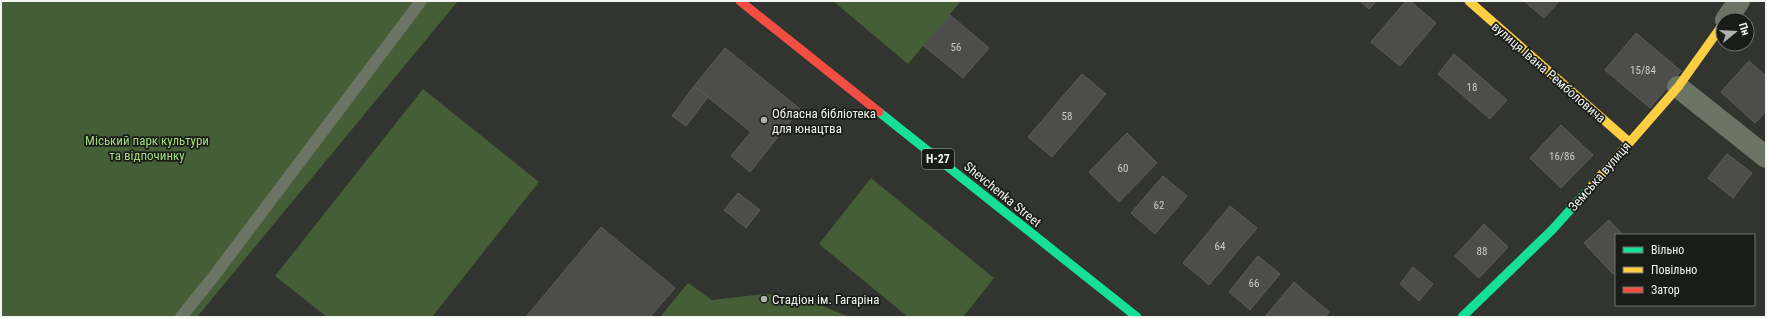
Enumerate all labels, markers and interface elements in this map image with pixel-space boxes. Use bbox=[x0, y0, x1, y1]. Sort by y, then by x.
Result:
north arrow bbox=[1715, 12, 1755, 52]
street label: вулиця Івана Ремболовича bbox=[1489, 19, 1609, 126]
text: Пн bbox=[1736, 21, 1752, 37]
house number: 56 bbox=[951, 41, 961, 54]
house number: 15/84 bbox=[1630, 64, 1656, 77]
house number: 18 bbox=[1467, 81, 1477, 94]
place label: Обласна бібліотека для юнацтва bbox=[772, 106, 876, 136]
house number: 58 bbox=[1062, 110, 1072, 123]
marker: Обласна бібліотека для юнацтва bbox=[759, 115, 769, 125]
park label: Міський парк культури та відпочинку bbox=[85, 133, 209, 163]
street label: Земська вулиця bbox=[1565, 139, 1634, 214]
road number: Н-27 bbox=[922, 149, 954, 169]
house number: 16/86 bbox=[1549, 150, 1575, 163]
street label: Shevchenka Street bbox=[961, 159, 1044, 230]
house number: 60 bbox=[1118, 162, 1128, 175]
house number: 62 bbox=[1154, 199, 1164, 212]
legend bbox=[1615, 234, 1755, 306]
house number: 64 bbox=[1215, 240, 1226, 253]
text: Вільно bbox=[1651, 243, 1684, 257]
house number: 88 bbox=[1477, 245, 1487, 258]
text: Повільно bbox=[1651, 263, 1697, 277]
house number: 66 bbox=[1249, 277, 1259, 290]
text: Затор bbox=[1651, 283, 1680, 297]
place label: Стадіон ім. Гагаріна bbox=[772, 292, 879, 307]
marker: Стадіон ім. Гагаріна bbox=[759, 294, 769, 304]

